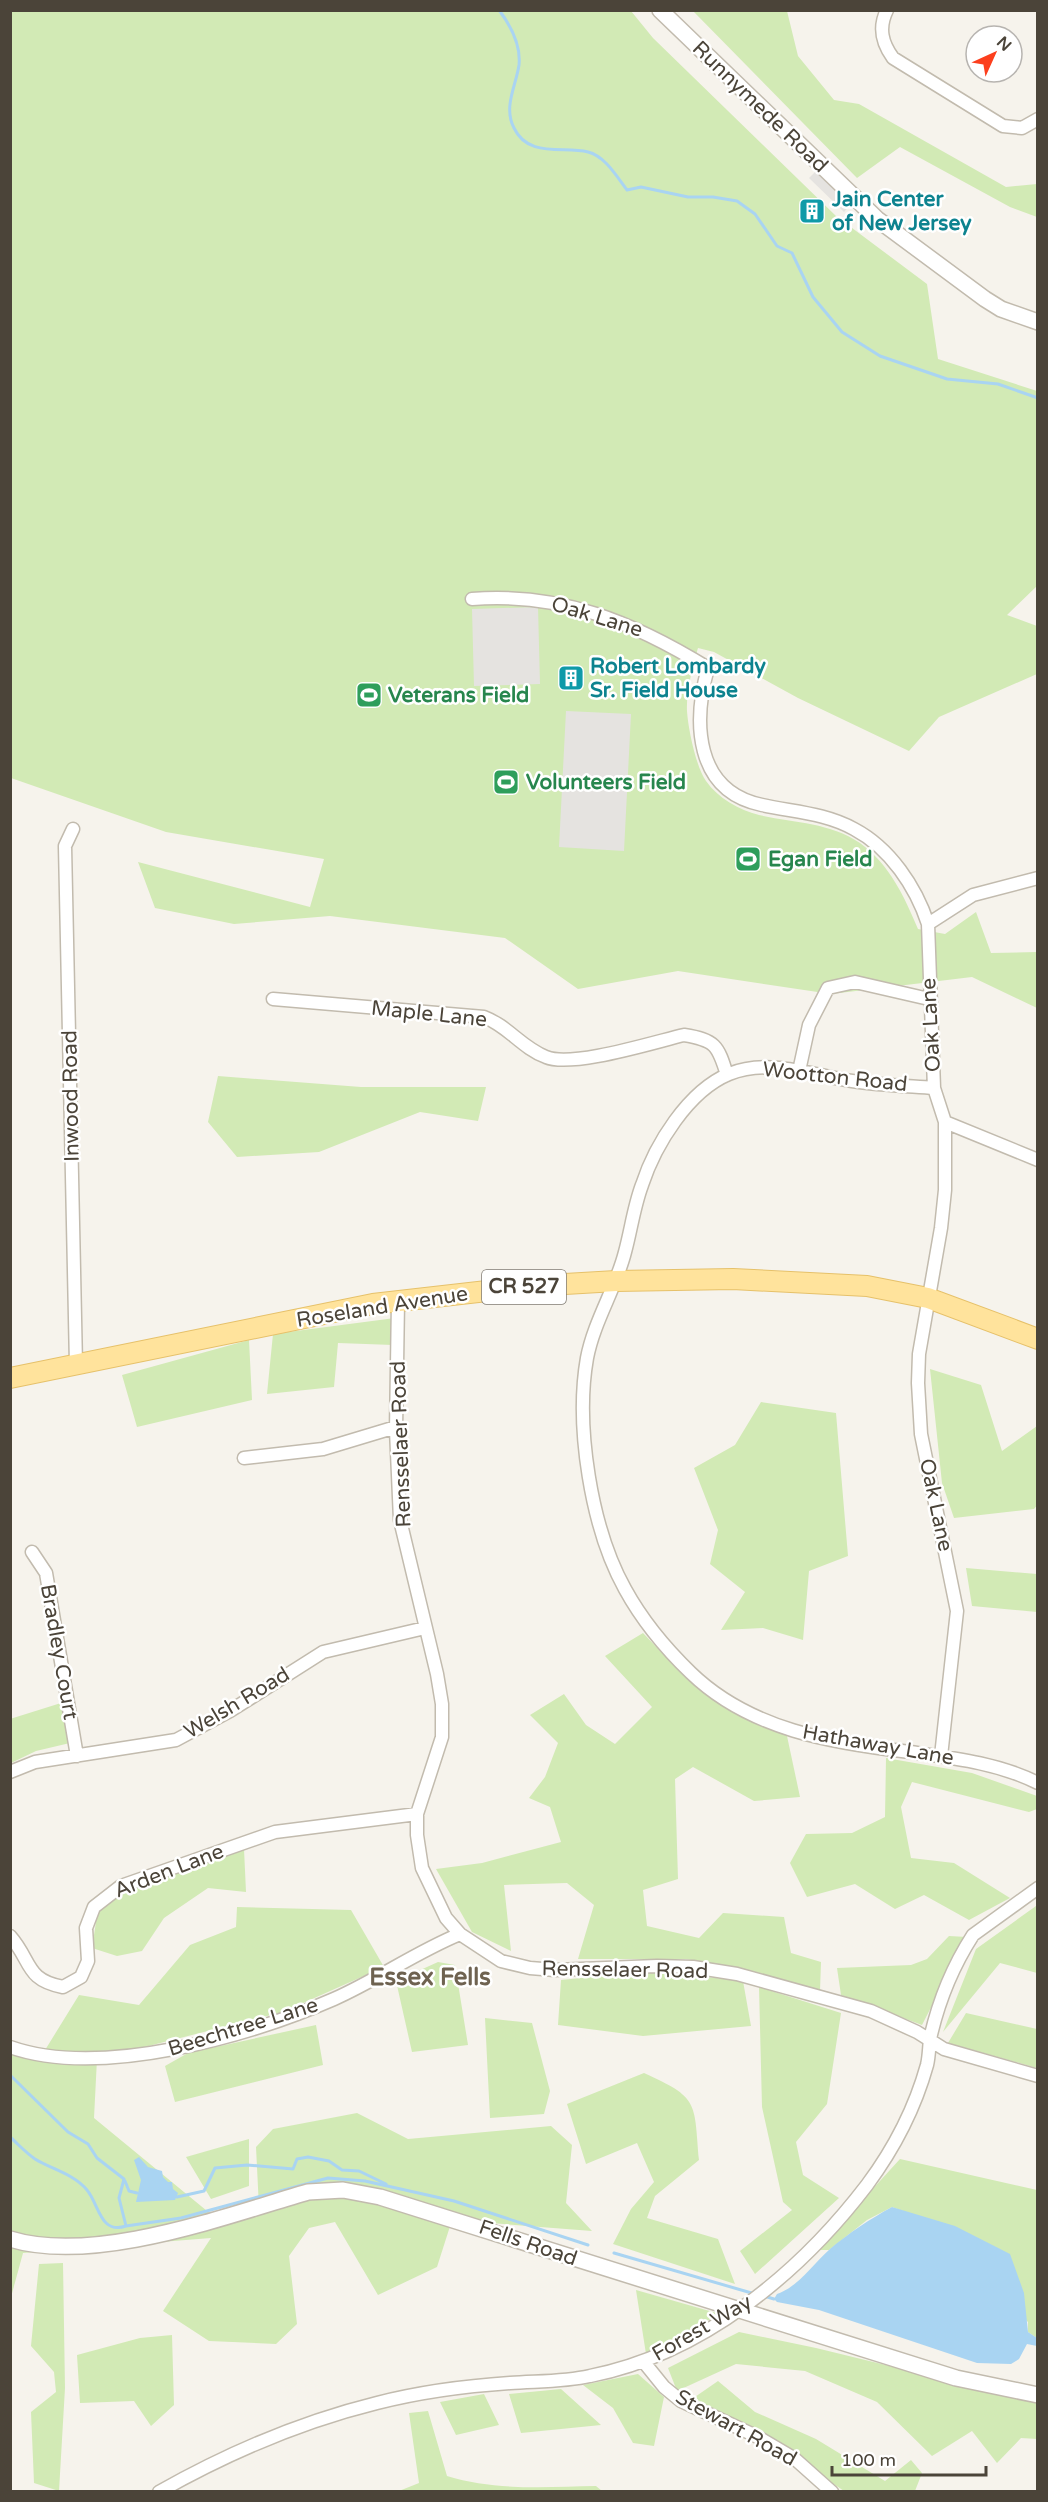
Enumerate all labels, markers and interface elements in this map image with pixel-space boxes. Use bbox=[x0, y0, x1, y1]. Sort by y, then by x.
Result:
north arrow bbox=[964, 24, 1024, 84]
text: N bbox=[992, 32, 1016, 56]
street label: Runnymede Road bbox=[687, 36, 833, 178]
place label: Jain Center of New Jersey bbox=[831, 187, 972, 236]
building icon: Jain Center of New Jersey bbox=[797, 196, 827, 226]
street label: Oak Lane bbox=[548, 591, 646, 643]
place label: Robert Lombardy Sr. Field House bbox=[590, 654, 767, 703]
building icon: Robert Lombardy Sr. Field House bbox=[556, 663, 586, 693]
sports icon: Veterans Field bbox=[354, 680, 384, 710]
place label: Veterans Field bbox=[388, 683, 529, 708]
sports icon: Volunteers Field bbox=[491, 767, 521, 797]
place label: Volunteers Field bbox=[526, 770, 686, 795]
sports icon: Egan Field bbox=[733, 844, 763, 874]
place label: Egan Field bbox=[768, 847, 873, 872]
street label: Oak Lane bbox=[916, 977, 946, 1073]
street label: Maple Lane bbox=[370, 995, 488, 1033]
street label: Inwood Road bbox=[57, 1030, 85, 1162]
street label: Wootton Road bbox=[761, 1057, 909, 1097]
road number: CR 527 bbox=[482, 1270, 566, 1304]
street label: Roseland Avenue bbox=[294, 1281, 470, 1333]
street label: Rensselaer Road bbox=[386, 1360, 416, 1528]
street label: Oak Lane bbox=[914, 1456, 958, 1554]
street label: Bradley Court bbox=[35, 1582, 83, 1722]
street label: Welsh Road bbox=[180, 1662, 294, 1744]
street label: Hathaway Lane bbox=[800, 1719, 956, 1771]
street label: Arden Lane bbox=[111, 1839, 227, 1903]
street label: Rensselaer Road bbox=[541, 1956, 709, 1984]
district label: Essex Fells bbox=[369, 1963, 491, 1992]
street label: Beechtree Lane bbox=[165, 1992, 321, 2062]
street label: Fells Road bbox=[475, 2214, 581, 2272]
street label: Forest Way bbox=[648, 2289, 756, 2367]
street label: Stewart Road bbox=[671, 2384, 801, 2472]
scale bar bbox=[832, 2439, 986, 2477]
text: 100 m bbox=[841, 2449, 896, 2471]

